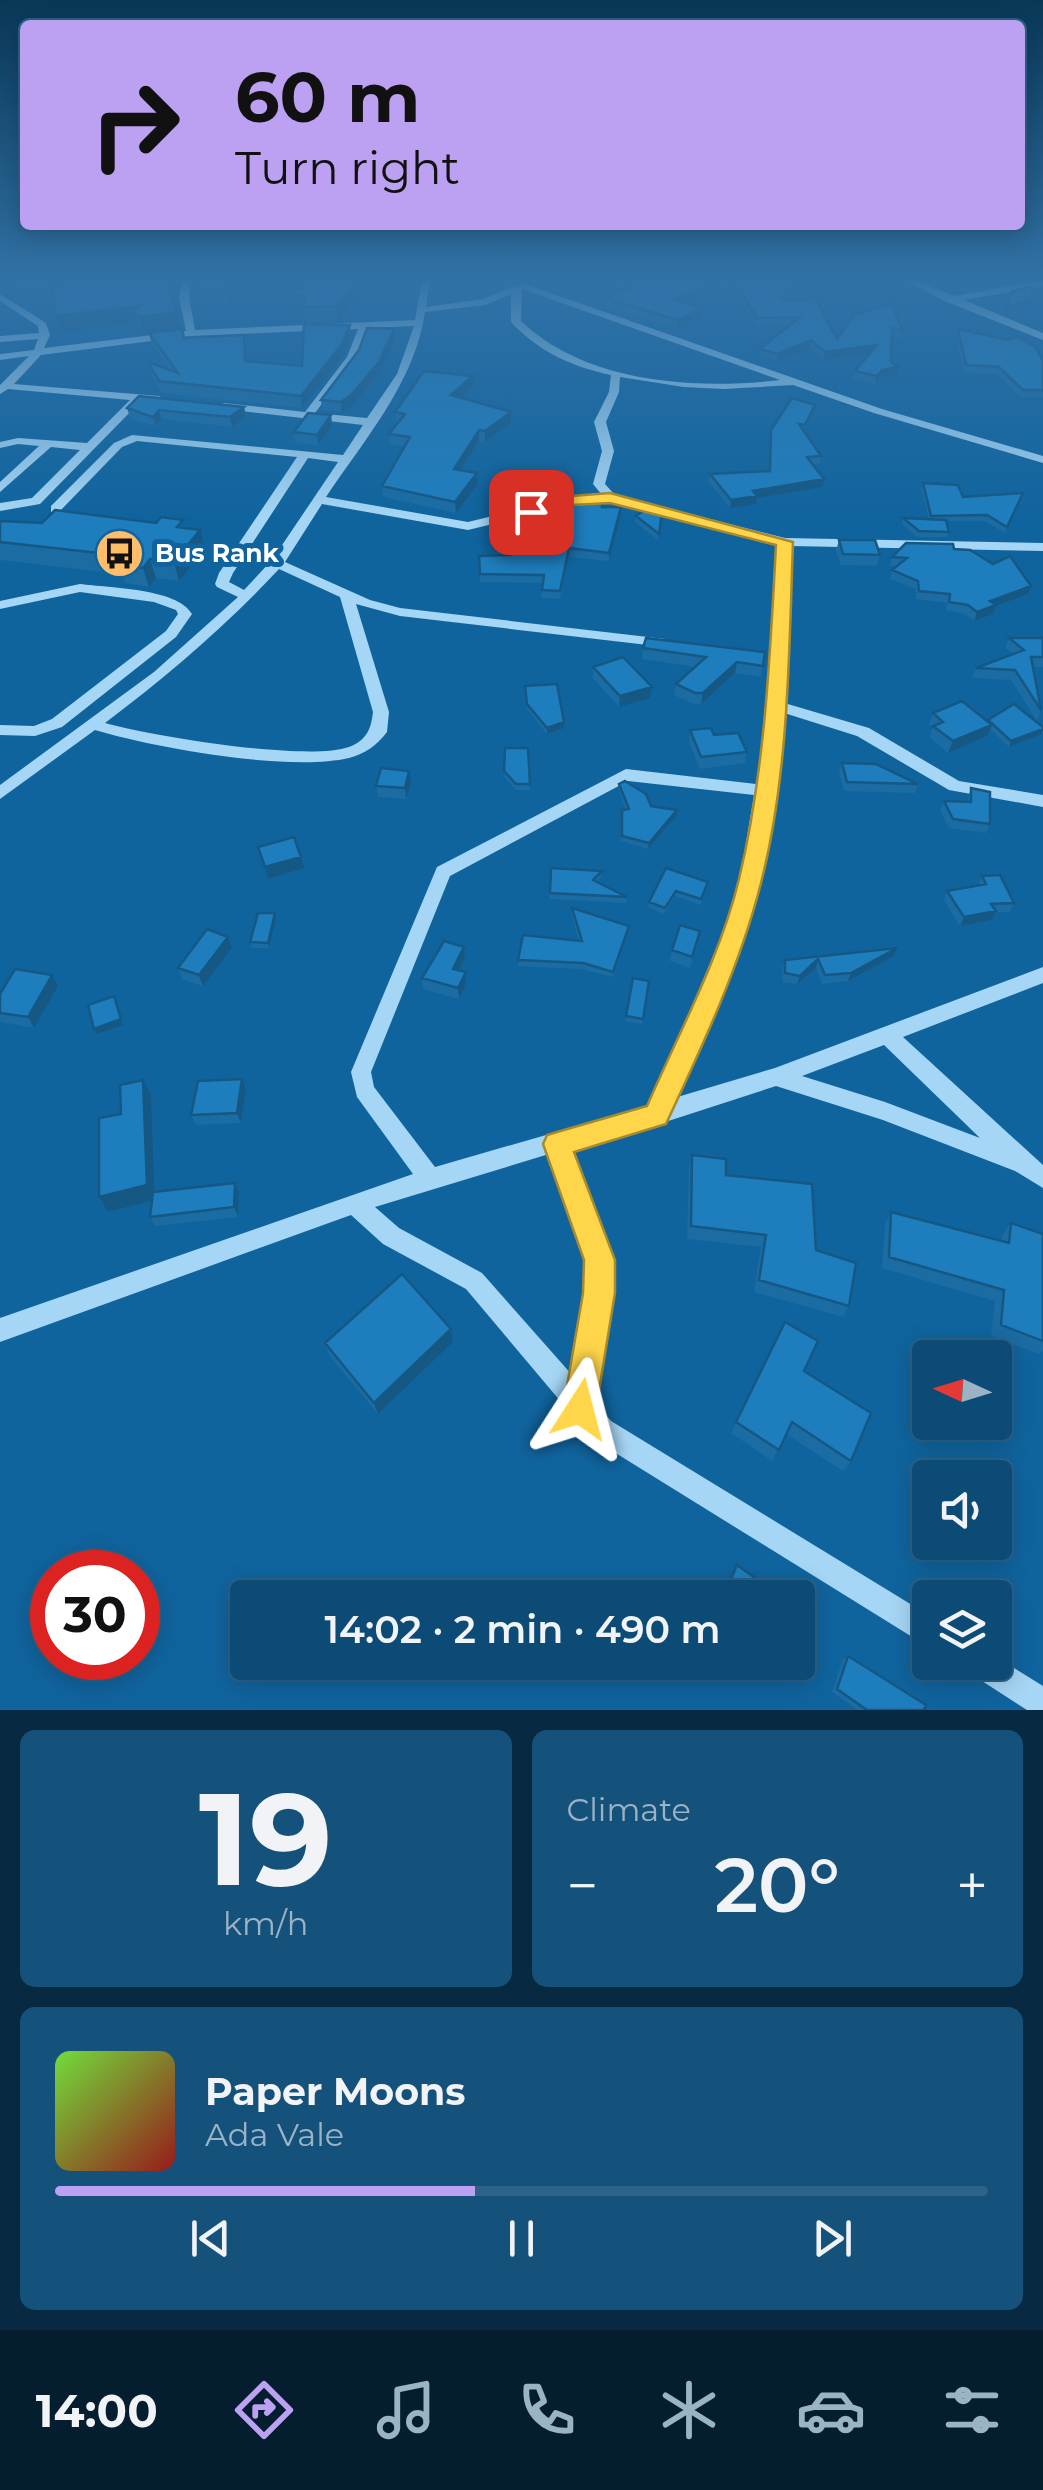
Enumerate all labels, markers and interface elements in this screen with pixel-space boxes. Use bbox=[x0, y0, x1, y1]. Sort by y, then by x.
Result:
text: 60 m bbox=[235, 54, 420, 140]
icon: right bbox=[70, 60, 200, 190]
text: Turn right bbox=[235, 140, 460, 195]
pin bbox=[489, 470, 574, 555]
icon: arrive bbox=[504, 485, 559, 540]
bus stop icon: Bus Rank bbox=[94, 527, 146, 579]
place label: Bus Rank bbox=[155, 538, 280, 568]
north arrow bbox=[912, 1340, 1012, 1440]
map controls bbox=[912, 1340, 1012, 1680]
position arrow bbox=[528, 1357, 632, 1461]
button: sound bbox=[912, 1460, 1012, 1560]
speed limit sign: 30 bbox=[30, 1550, 160, 1680]
button: layers bbox=[912, 1580, 1012, 1680]
text: 14:02 · 2 min · 490 m bbox=[324, 1606, 721, 1653]
text: 19 bbox=[199, 1759, 333, 1918]
text: Climate bbox=[567, 1790, 691, 1829]
text: 20° bbox=[714, 1839, 840, 1931]
text: − bbox=[567, 1852, 598, 1919]
text: + bbox=[956, 1852, 988, 1919]
text: km/h bbox=[223, 1904, 308, 1943]
text: Paper Moons bbox=[205, 2068, 466, 2115]
text: Ada Vale bbox=[205, 2115, 344, 2154]
icon: previous bbox=[183, 2211, 238, 2266]
icon: pause bbox=[494, 2211, 549, 2266]
icon: next bbox=[805, 2211, 860, 2266]
icon: directions bbox=[229, 2375, 299, 2445]
icon: music bbox=[371, 2375, 441, 2445]
icon: phone bbox=[512, 2375, 582, 2445]
icon: climate bbox=[654, 2375, 724, 2445]
icon: car bbox=[796, 2375, 866, 2445]
icon: filters bbox=[937, 2375, 1007, 2445]
text: 14:00 bbox=[36, 2383, 158, 2438]

